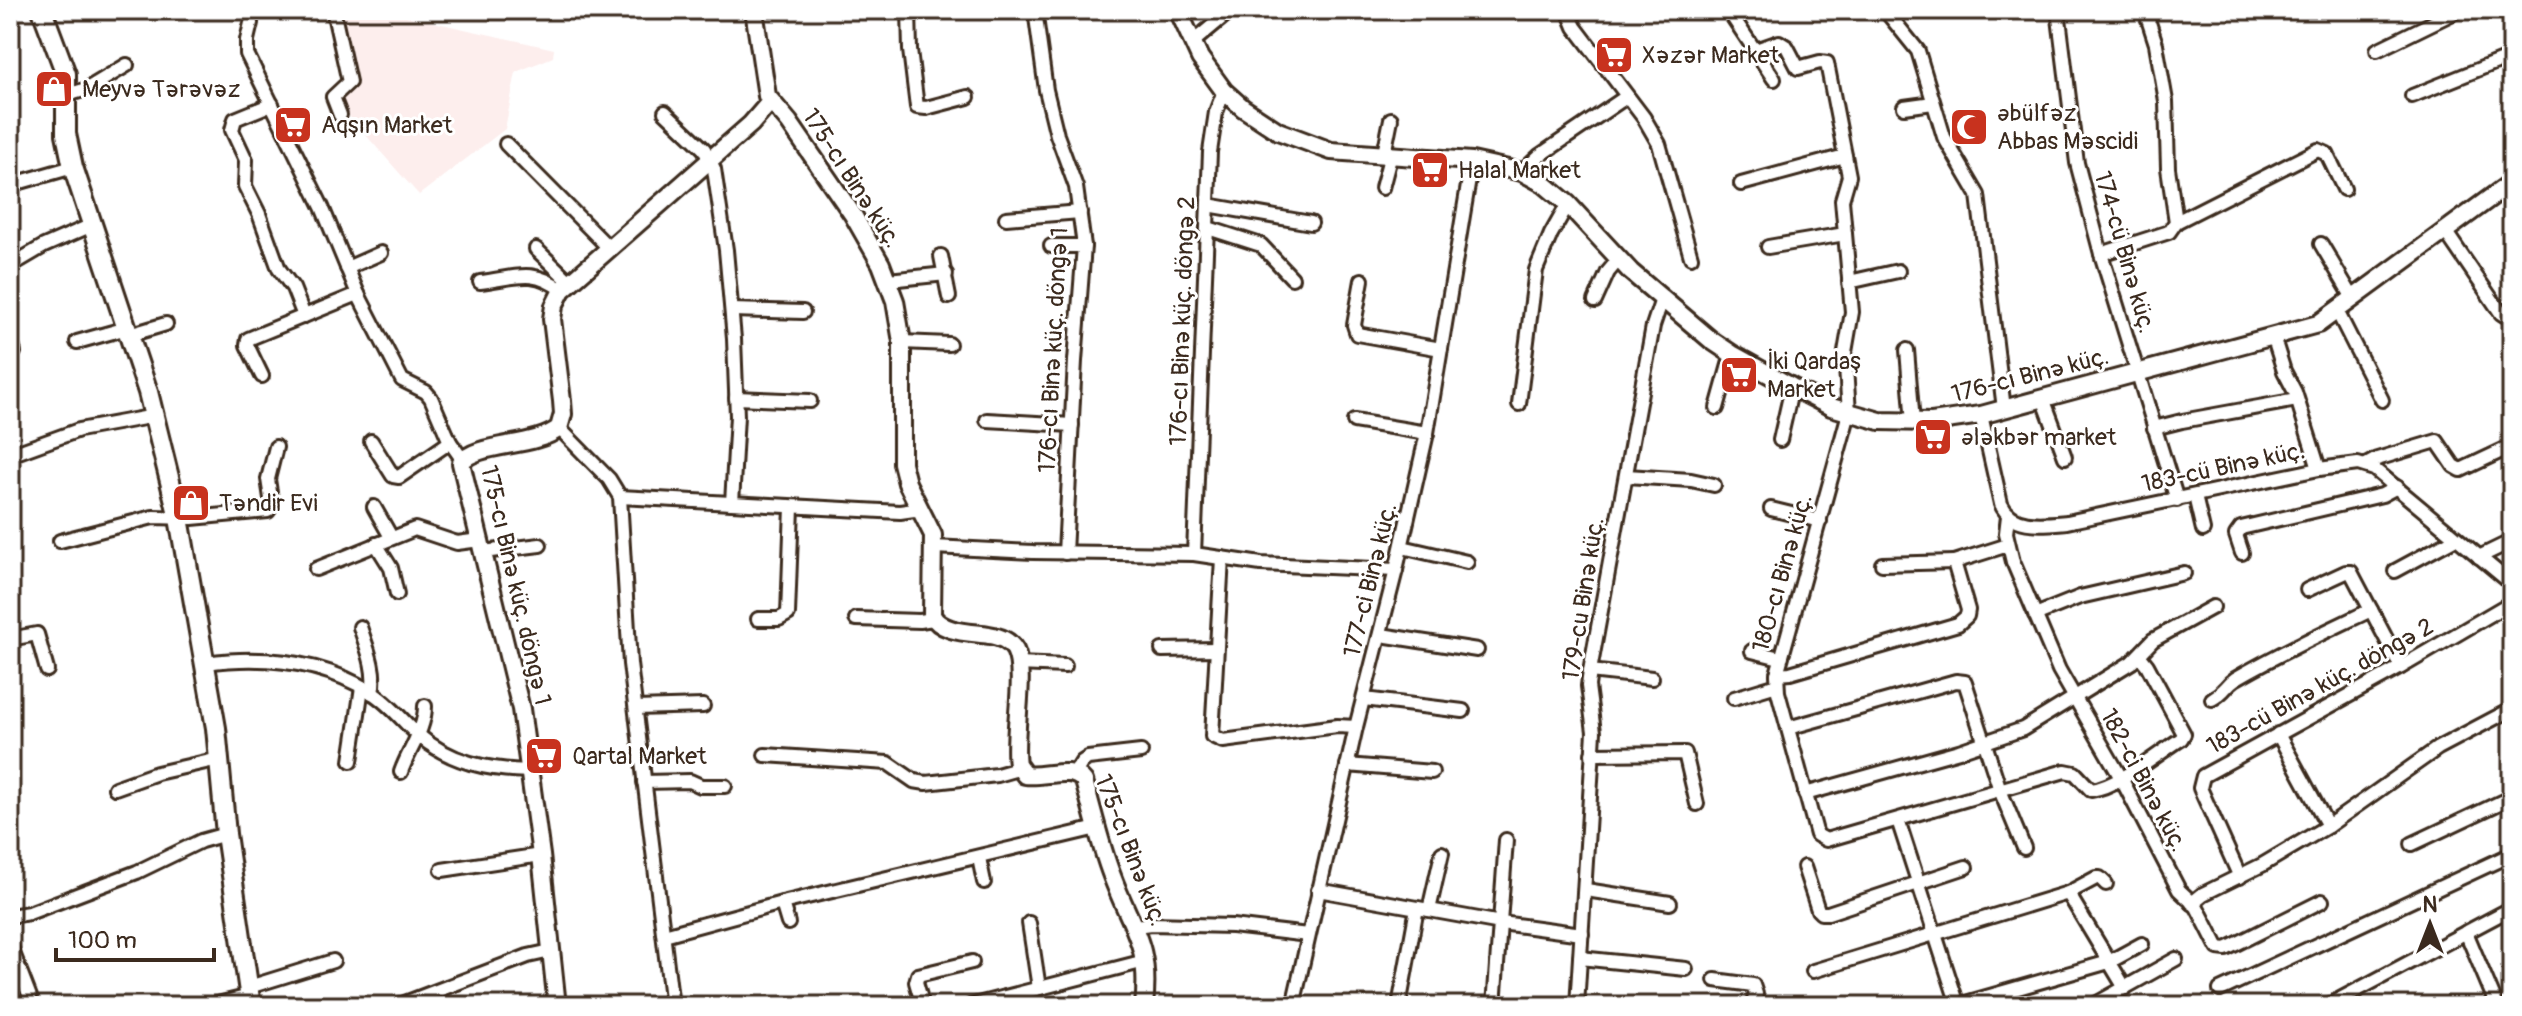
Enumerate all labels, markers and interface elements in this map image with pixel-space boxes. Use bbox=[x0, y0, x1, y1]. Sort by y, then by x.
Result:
supermarket icon: Xəzər Market bbox=[1593, 34, 1635, 76]
place label: Xəzər Market bbox=[1642, 41, 1780, 70]
shop icon: Meyvə Tərəvəz bbox=[33, 68, 75, 110]
place label: Meyvə Tərəvəz bbox=[82, 75, 240, 104]
place label: Əbülfəz Abbas Məscidi bbox=[1997, 99, 2138, 156]
street label: 175-cı Binə küç. bbox=[796, 103, 907, 253]
supermarket icon: Aqşın Market bbox=[272, 104, 314, 146]
mosque icon: Əbülfəz Abbas Məscidi bbox=[1948, 106, 1990, 148]
place label: Aqşın Market bbox=[321, 111, 453, 140]
supermarket icon: Halal Market bbox=[1409, 149, 1451, 191]
place label: Halal Market bbox=[1458, 156, 1581, 185]
street label: 174-cü Binə küç. bbox=[2088, 168, 2161, 336]
street label: 176-cı Binə küç. döngə 2 bbox=[1164, 196, 1201, 446]
street label: 176-cı Binə küç. döngə 1 bbox=[1033, 227, 1074, 474]
street label: 176-cı Binə küç. bbox=[1948, 342, 2112, 409]
place label: İki Qardaş Market bbox=[1767, 347, 1861, 404]
supermarket icon: İki Qardaş Market bbox=[1718, 354, 1760, 396]
supermarket icon: Ələkbər market bbox=[1912, 416, 1954, 458]
place label: Ələkbər market bbox=[1961, 423, 2117, 452]
street label: 183-cü Binə küç. bbox=[2139, 436, 2307, 499]
street label: 175-cı Binə küç. döngə 1 bbox=[474, 463, 557, 708]
shop icon: Təndir Evi bbox=[170, 482, 212, 524]
place label: Təndir Evi bbox=[219, 489, 318, 518]
street label: 180-cı Binə küç. bbox=[1746, 491, 1819, 655]
street label: 177-ci Binə küç. bbox=[1337, 500, 1404, 660]
street label: 179-cu Binə küç. bbox=[1556, 515, 1611, 683]
street label: 183-cü Binə küç. döngə 2 bbox=[2202, 612, 2439, 761]
street label: 182-ci Binə küç. bbox=[2094, 704, 2193, 857]
supermarket icon: Qartal Market bbox=[523, 735, 565, 777]
place label: Qartal Market bbox=[572, 742, 707, 771]
street label: 175-cı Binə küç. bbox=[1088, 770, 1173, 930]
north arrow bbox=[2390, 884, 2470, 964]
text: N bbox=[2423, 891, 2438, 919]
scale bar bbox=[56, 912, 214, 962]
text: 100 m bbox=[68, 926, 137, 955]

